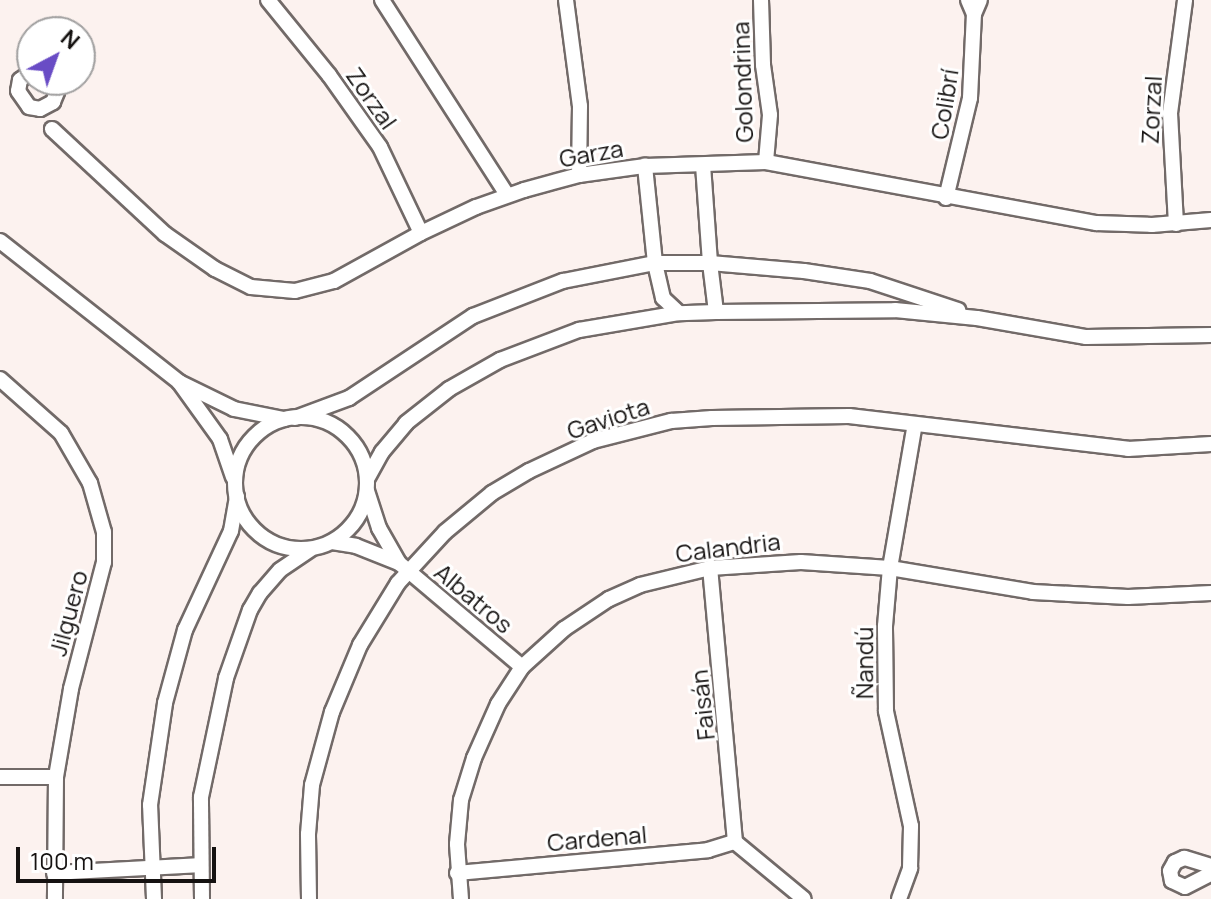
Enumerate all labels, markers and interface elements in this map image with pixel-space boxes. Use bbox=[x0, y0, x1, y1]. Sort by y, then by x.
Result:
north arrow bbox=[16, 16, 96, 96]
street label: Golondrina bbox=[725, 21, 759, 143]
text: N bbox=[55, 23, 86, 56]
street label: Zorzal bbox=[341, 62, 403, 134]
street label: Colibrí bbox=[924, 67, 964, 141]
street label: Zorzal bbox=[1135, 75, 1167, 145]
street label: Garza bbox=[557, 133, 625, 173]
street label: Gaviota bbox=[563, 391, 653, 445]
street label: Calandria bbox=[674, 526, 782, 568]
street label: Albatros bbox=[429, 557, 519, 639]
street label: Jilguero bbox=[43, 567, 93, 659]
street label: Ñandú bbox=[850, 627, 878, 699]
street label: Faisán bbox=[684, 668, 720, 742]
street label: Cardenal bbox=[546, 819, 648, 857]
scale bar bbox=[20, 831, 220, 881]
text: 100 m bbox=[30, 844, 94, 877]

